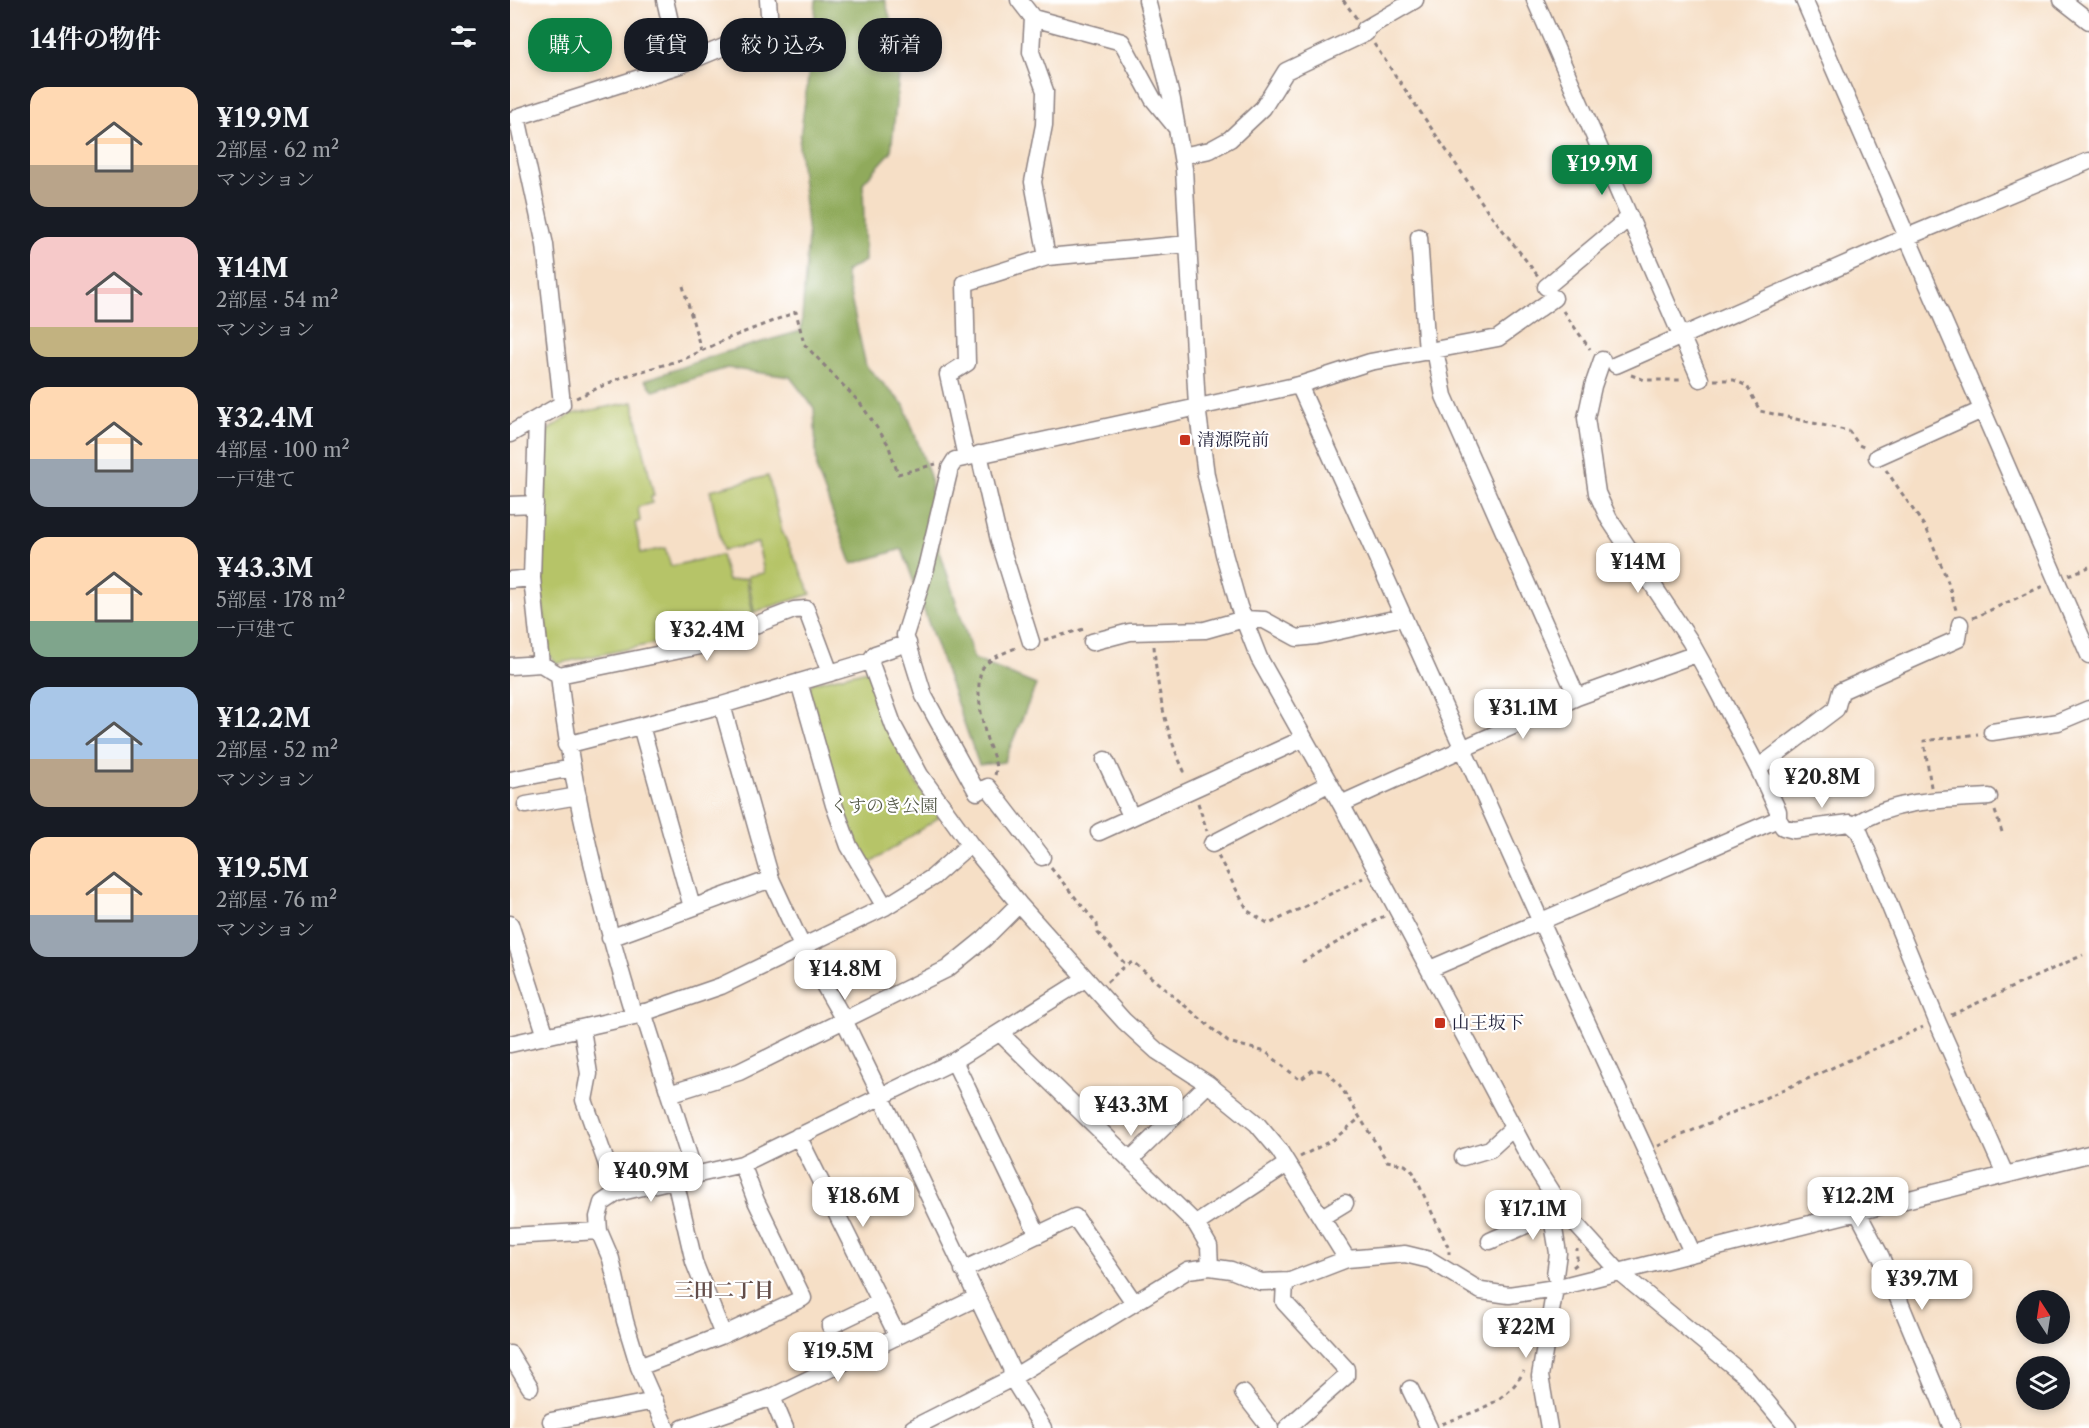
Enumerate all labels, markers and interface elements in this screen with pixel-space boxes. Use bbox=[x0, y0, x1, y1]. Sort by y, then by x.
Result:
chip: 購入 bbox=[528, 18, 612, 72]
chip: 賃貸 bbox=[624, 18, 708, 72]
chip: 絞り込み bbox=[720, 18, 846, 72]
chip: 新着 bbox=[858, 18, 942, 72]
icon: filters bbox=[447, 20, 480, 53]
text: 14件の物件 bbox=[30, 23, 161, 55]
text: ¥19.9M bbox=[216, 102, 310, 134]
icon: home bbox=[78, 111, 150, 183]
text: 2部屋 · 62 m² bbox=[216, 138, 339, 162]
pin: ¥19.9M bbox=[1553, 145, 1651, 196]
text: ¥19.9M bbox=[1566, 152, 1638, 176]
text: マンション bbox=[216, 167, 315, 191]
text: ¥14M bbox=[216, 252, 289, 284]
icon: home bbox=[78, 261, 150, 333]
text: 2部屋 · 54 m² bbox=[216, 288, 338, 312]
text: マンション bbox=[216, 317, 315, 341]
text: ¥32.4M bbox=[216, 402, 314, 434]
icon: home bbox=[78, 411, 150, 483]
place label: 清源院前 bbox=[1197, 429, 1269, 451]
marker: 清源院前 bbox=[1178, 433, 1192, 447]
text: 4部屋 · 100 m² bbox=[216, 438, 350, 462]
text: 一戸建て bbox=[216, 467, 296, 491]
pin: ¥14M bbox=[1602, 543, 1674, 594]
text: ¥14M bbox=[1610, 550, 1666, 574]
text: ¥43.3M bbox=[216, 552, 313, 584]
icon: home bbox=[78, 561, 150, 633]
text: 5部屋 · 178 m² bbox=[216, 588, 345, 612]
pin: ¥32.4M bbox=[658, 611, 756, 662]
text: 一戸建て bbox=[216, 617, 296, 641]
text: ¥32.4M bbox=[669, 618, 745, 642]
pin: ¥31.1M bbox=[1474, 689, 1572, 740]
text: ¥31.1M bbox=[1488, 696, 1558, 720]
text: ¥12.2M bbox=[216, 702, 311, 734]
icon: home bbox=[78, 711, 150, 783]
text: 2部屋 · 52 m² bbox=[216, 738, 338, 762]
pin: ¥20.8M bbox=[1773, 758, 1871, 809]
text: ¥20.8M bbox=[1783, 765, 1861, 789]
text: マンション bbox=[216, 767, 315, 791]
park label: くすのき公園 bbox=[830, 795, 938, 817]
text: ¥19.5M bbox=[216, 852, 309, 884]
icon: home bbox=[78, 861, 150, 933]
text: 2部屋 · 76 m² bbox=[216, 888, 337, 912]
text: マンション bbox=[216, 917, 315, 941]
pin: ¥14.8M bbox=[796, 950, 894, 1001]
text: ¥14.8M bbox=[808, 957, 882, 981]
place label: 山王坂下 bbox=[1452, 1012, 1524, 1034]
marker: 山王坂下 bbox=[1433, 1016, 1447, 1030]
pin: ¥43.3M bbox=[1082, 1086, 1180, 1137]
text: ¥43.3M bbox=[1094, 1093, 1168, 1117]
pin: ¥40.9M bbox=[602, 1152, 700, 1203]
text: ¥40.9M bbox=[613, 1159, 689, 1183]
pin: ¥18.6M bbox=[814, 1177, 912, 1228]
pin: ¥12.2M bbox=[1809, 1177, 1907, 1228]
text: ¥18.6M bbox=[826, 1184, 900, 1208]
text: ¥12.2M bbox=[1821, 1184, 1895, 1208]
pin: ¥17.1M bbox=[1484, 1190, 1582, 1241]
text: ¥17.1M bbox=[1499, 1197, 1567, 1221]
pin: ¥39.7M bbox=[1873, 1260, 1971, 1311]
text: ¥39.7M bbox=[1885, 1267, 1959, 1291]
district label: 三田二丁目 bbox=[674, 1278, 774, 1302]
north arrow bbox=[2016, 1290, 2070, 1344]
map controls bbox=[2016, 1290, 2070, 1410]
pin: ¥22M bbox=[1490, 1308, 1562, 1359]
text: ¥22M bbox=[1497, 1315, 1555, 1339]
pin: ¥19.5M bbox=[789, 1332, 887, 1383]
text: ¥19.5M bbox=[802, 1339, 874, 1363]
button: layers bbox=[2016, 1356, 2070, 1410]

